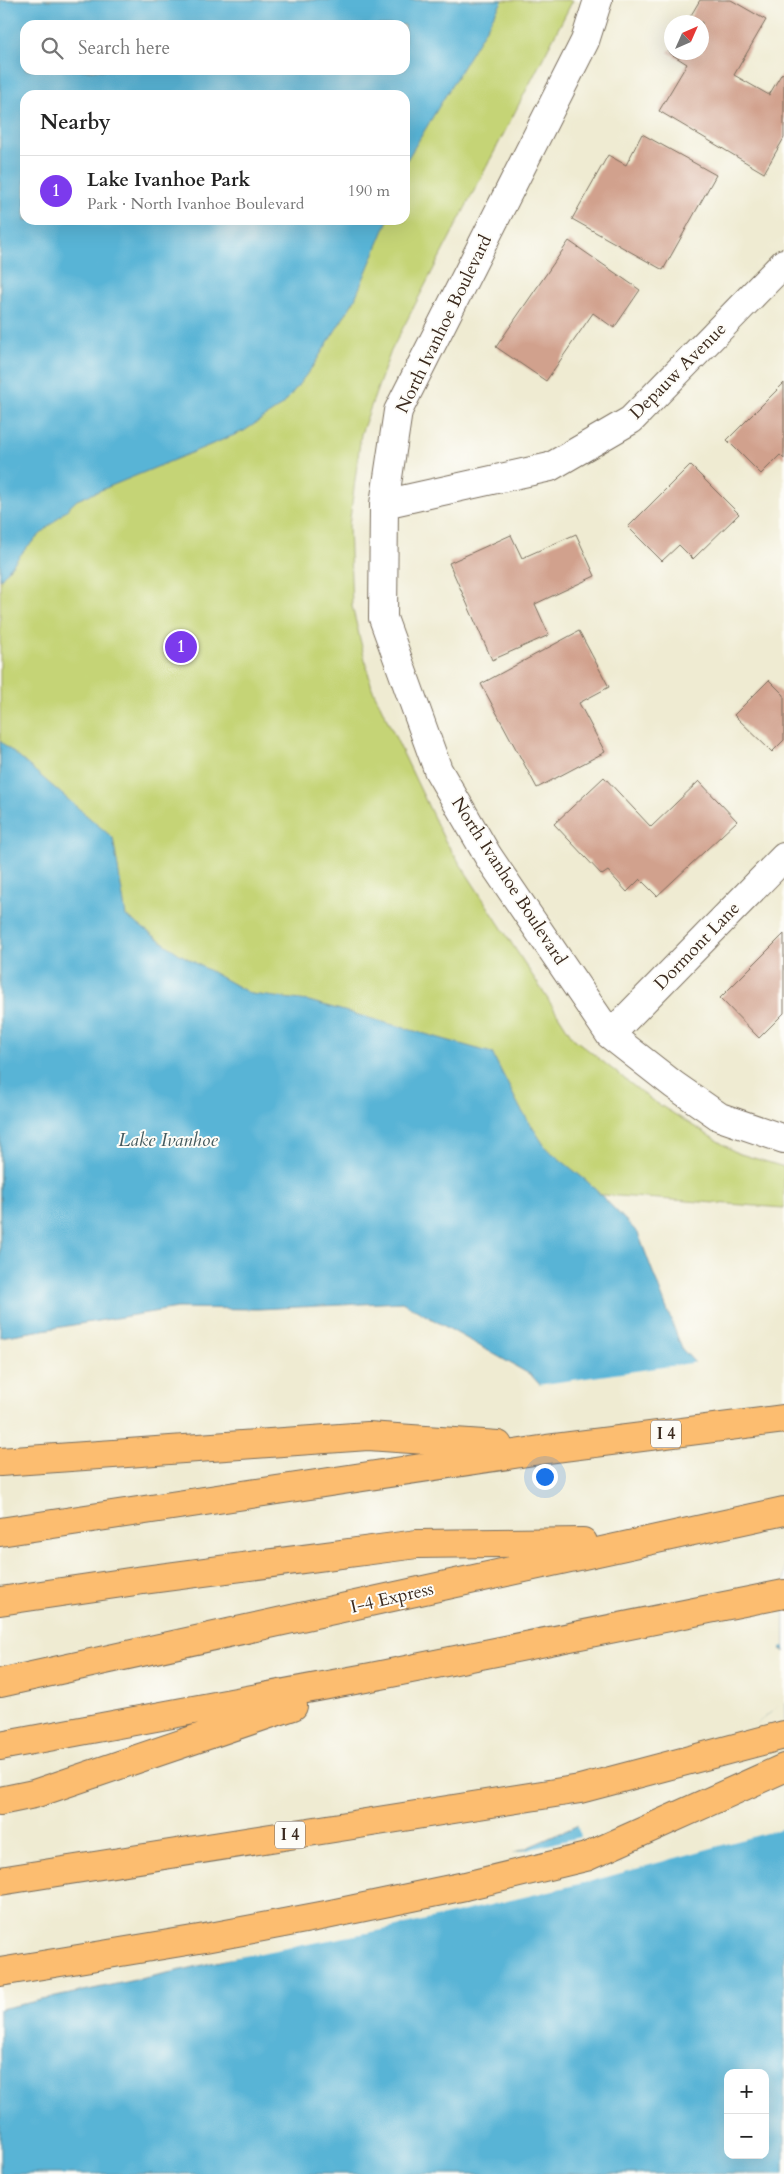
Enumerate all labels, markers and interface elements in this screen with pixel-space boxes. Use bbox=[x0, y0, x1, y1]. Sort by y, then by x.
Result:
north arrow bbox=[664, 15, 709, 60]
search box bbox=[20, 20, 410, 75]
icon: search bbox=[38, 34, 66, 62]
text: Search here bbox=[78, 35, 170, 61]
text: Nearby bbox=[40, 108, 111, 137]
text: Lake Ivanhoe Park bbox=[87, 167, 250, 193]
text: 1 bbox=[52, 180, 60, 202]
text: 190 m bbox=[348, 180, 390, 202]
text: Park · North Ivanhoe Boulevard bbox=[87, 193, 304, 215]
street label: North Ivanhoe Boulevard bbox=[390, 230, 498, 417]
street label: Depauw Avenue bbox=[624, 317, 732, 425]
pin: 1 bbox=[165, 628, 197, 666]
street label: North Ivanhoe Boulevard bbox=[445, 792, 573, 970]
street label: Dormont Lane bbox=[649, 896, 745, 996]
water label: Lake Ivanhoe bbox=[118, 1127, 218, 1153]
road number: I 4 bbox=[651, 1420, 681, 1448]
your location bbox=[532, 1464, 558, 1490]
street label: I-4 Express bbox=[348, 1576, 436, 1620]
road number: I 4 bbox=[275, 1822, 305, 1848]
map controls bbox=[724, 2069, 769, 2159]
button: + bbox=[724, 2069, 769, 2114]
button: − bbox=[724, 2114, 769, 2159]

